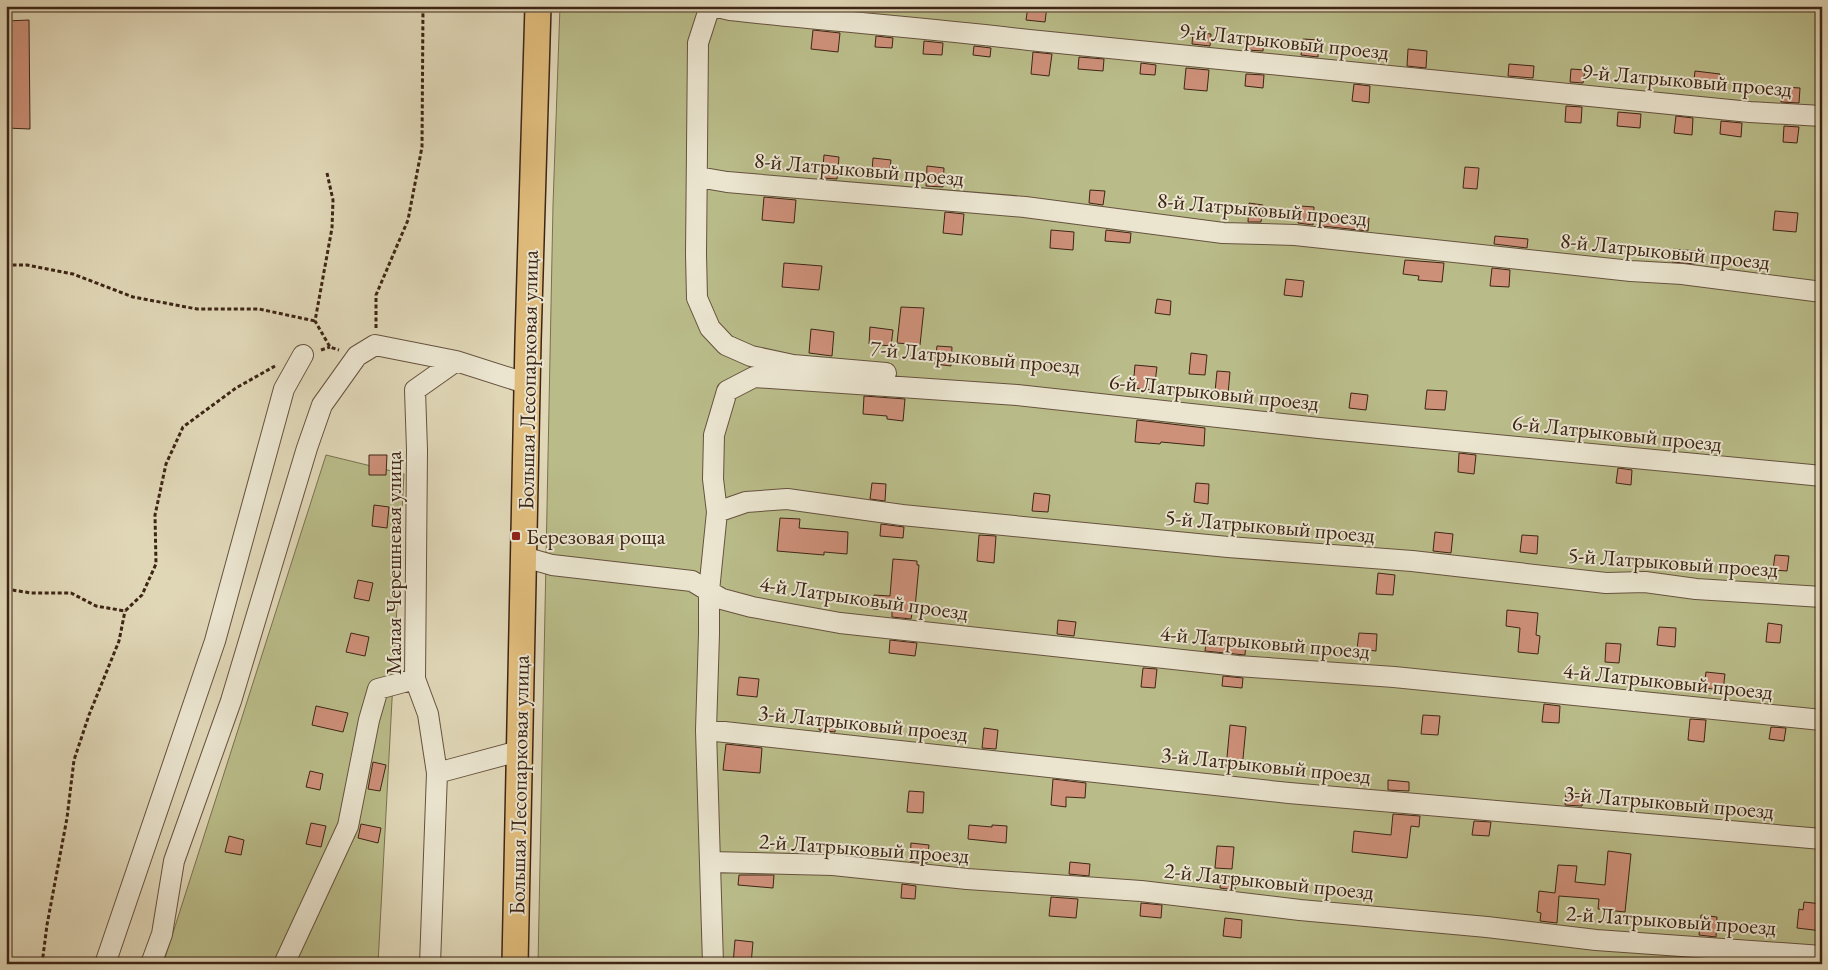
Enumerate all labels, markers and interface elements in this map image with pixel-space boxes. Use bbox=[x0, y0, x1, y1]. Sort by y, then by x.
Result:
street label: 9-й Латрыковый проезд bbox=[1178, 16, 1390, 66]
street label: 9-й Латрыковый проезд bbox=[1581, 56, 1793, 104]
street label: 8-й Латрыковый проезд bbox=[753, 145, 965, 193]
street label: 8-й Латрыковый проезд bbox=[1156, 185, 1368, 233]
street label: 8-й Латрыковый проезд bbox=[1559, 226, 1771, 276]
street label: Большая Лесопарковая улица bbox=[511, 250, 545, 510]
street label: 7-й Латрыковый проезд bbox=[869, 333, 1081, 381]
street label: 6-й Латрыковый проезд bbox=[1108, 367, 1320, 417]
street label: 6-й Латрыковый проезд bbox=[1511, 408, 1723, 458]
street label: Малая Черешневая улица bbox=[379, 451, 408, 675]
street label: 5-й Латрыковый проезд bbox=[1164, 502, 1376, 550]
place label: Березовая роща bbox=[526, 522, 666, 551]
marker: Березовая роща bbox=[510, 530, 522, 542]
street label: 5-й Латрыковый проезд bbox=[1567, 540, 1779, 584]
street label: 4-й Латрыковый проезд bbox=[758, 569, 970, 627]
street label: 4-й Латрыковый проезд bbox=[1159, 618, 1371, 666]
street label: Большая Лесопарковая улица bbox=[502, 655, 536, 915]
street label: 4-й Латрыковый проезд bbox=[1562, 656, 1774, 706]
street label: 3-й Латрыковый проезд bbox=[757, 698, 969, 748]
street label: 3-й Латрыковый проезд bbox=[1160, 740, 1372, 790]
street label: 3-й Латрыковый проезд bbox=[1563, 778, 1775, 826]
street label: 2-й Латрыковый проезд bbox=[758, 826, 970, 870]
street label: 2-й Латрыковый проезд bbox=[1163, 856, 1375, 906]
street label: 2-й Латрыковый проезд bbox=[1565, 898, 1777, 942]

